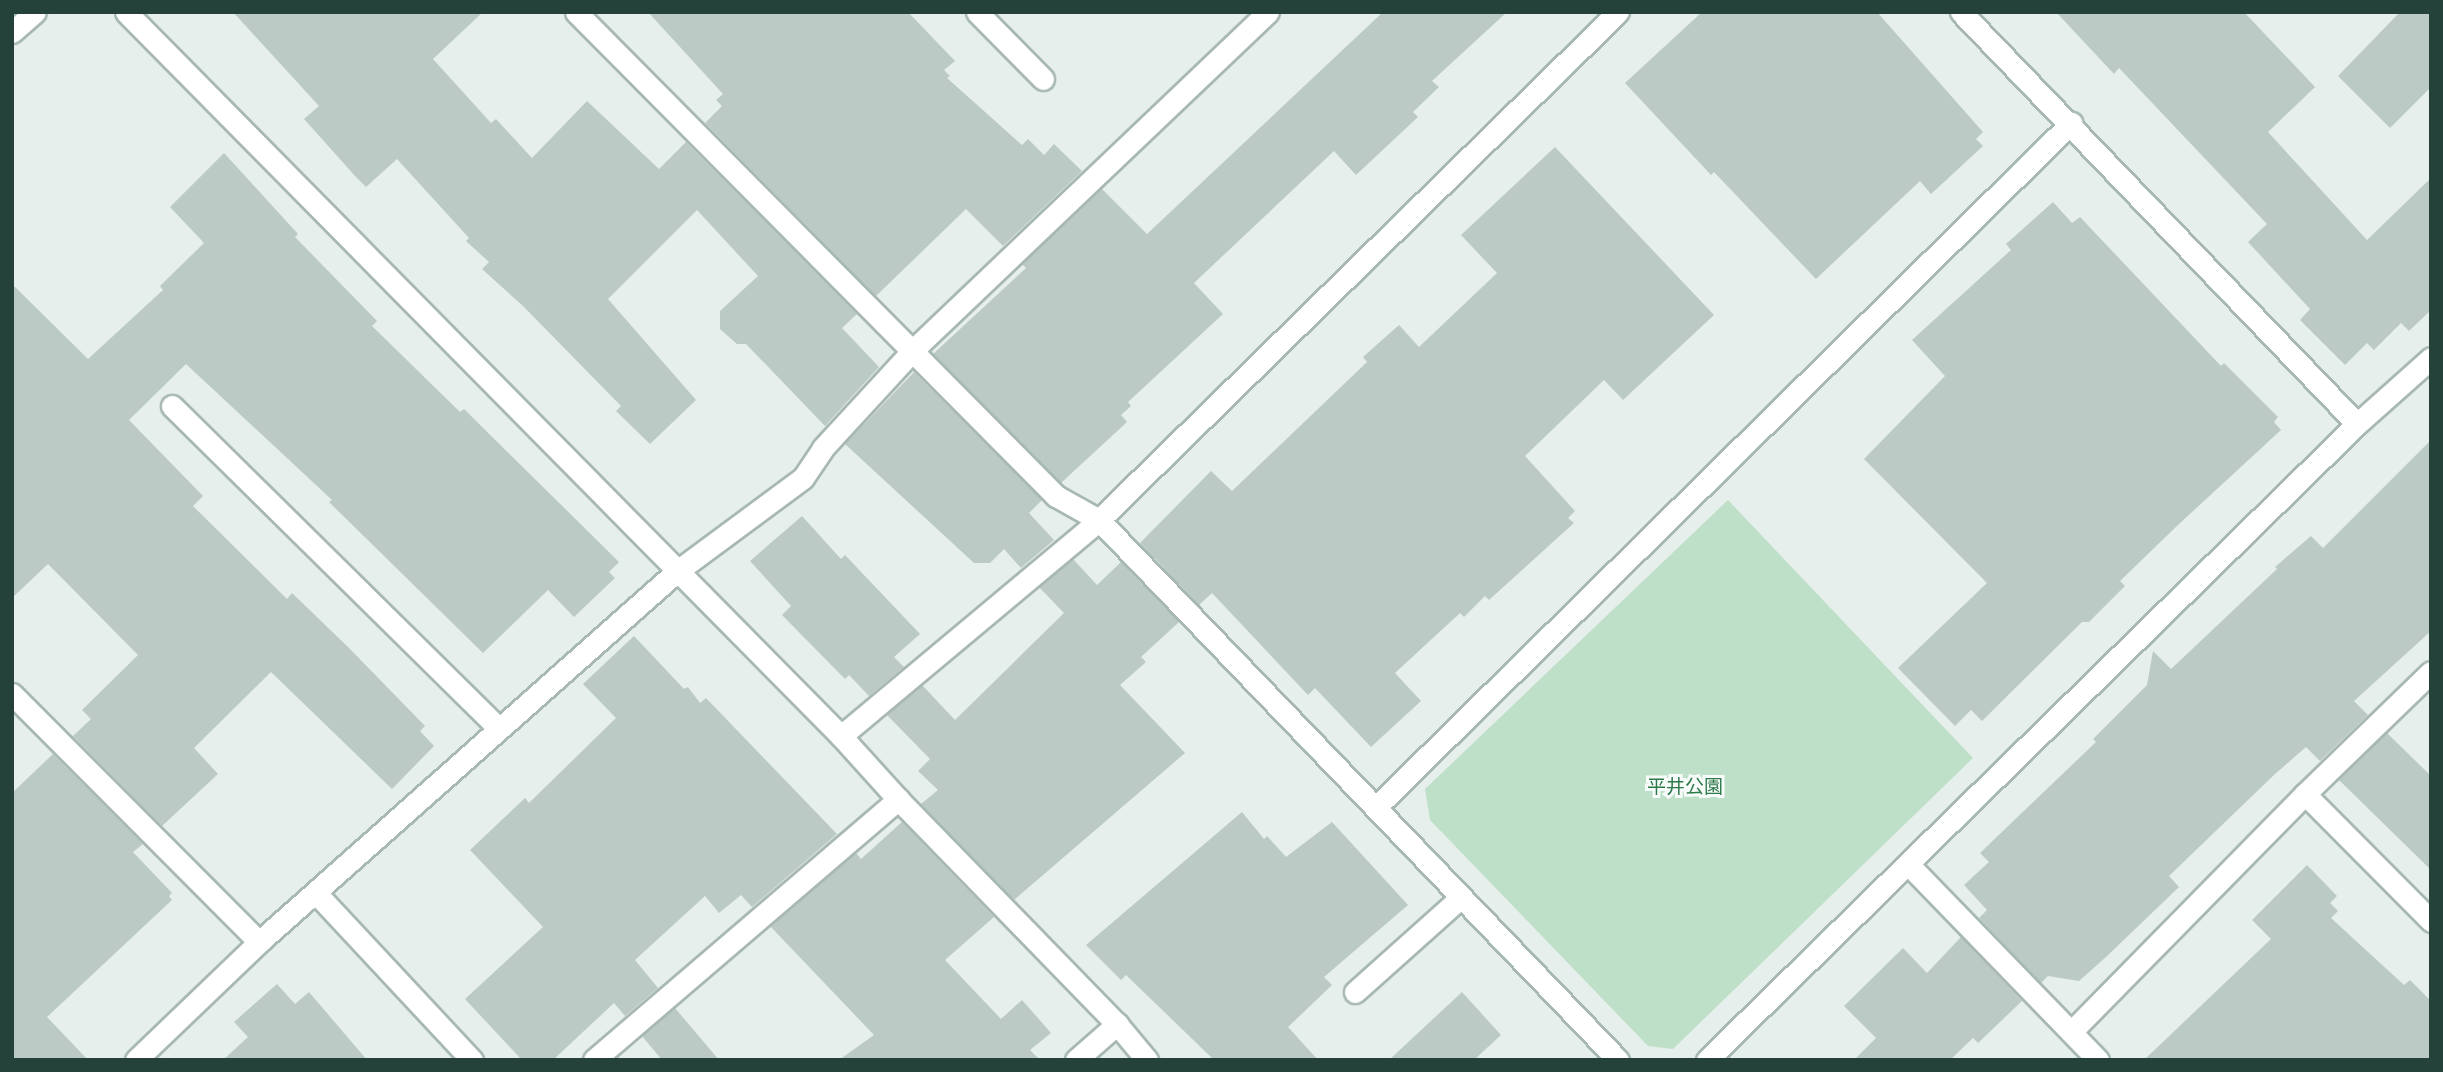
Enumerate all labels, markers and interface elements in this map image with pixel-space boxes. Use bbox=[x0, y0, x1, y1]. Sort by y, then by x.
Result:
park label: 平井公園 bbox=[1647, 777, 1723, 799]

